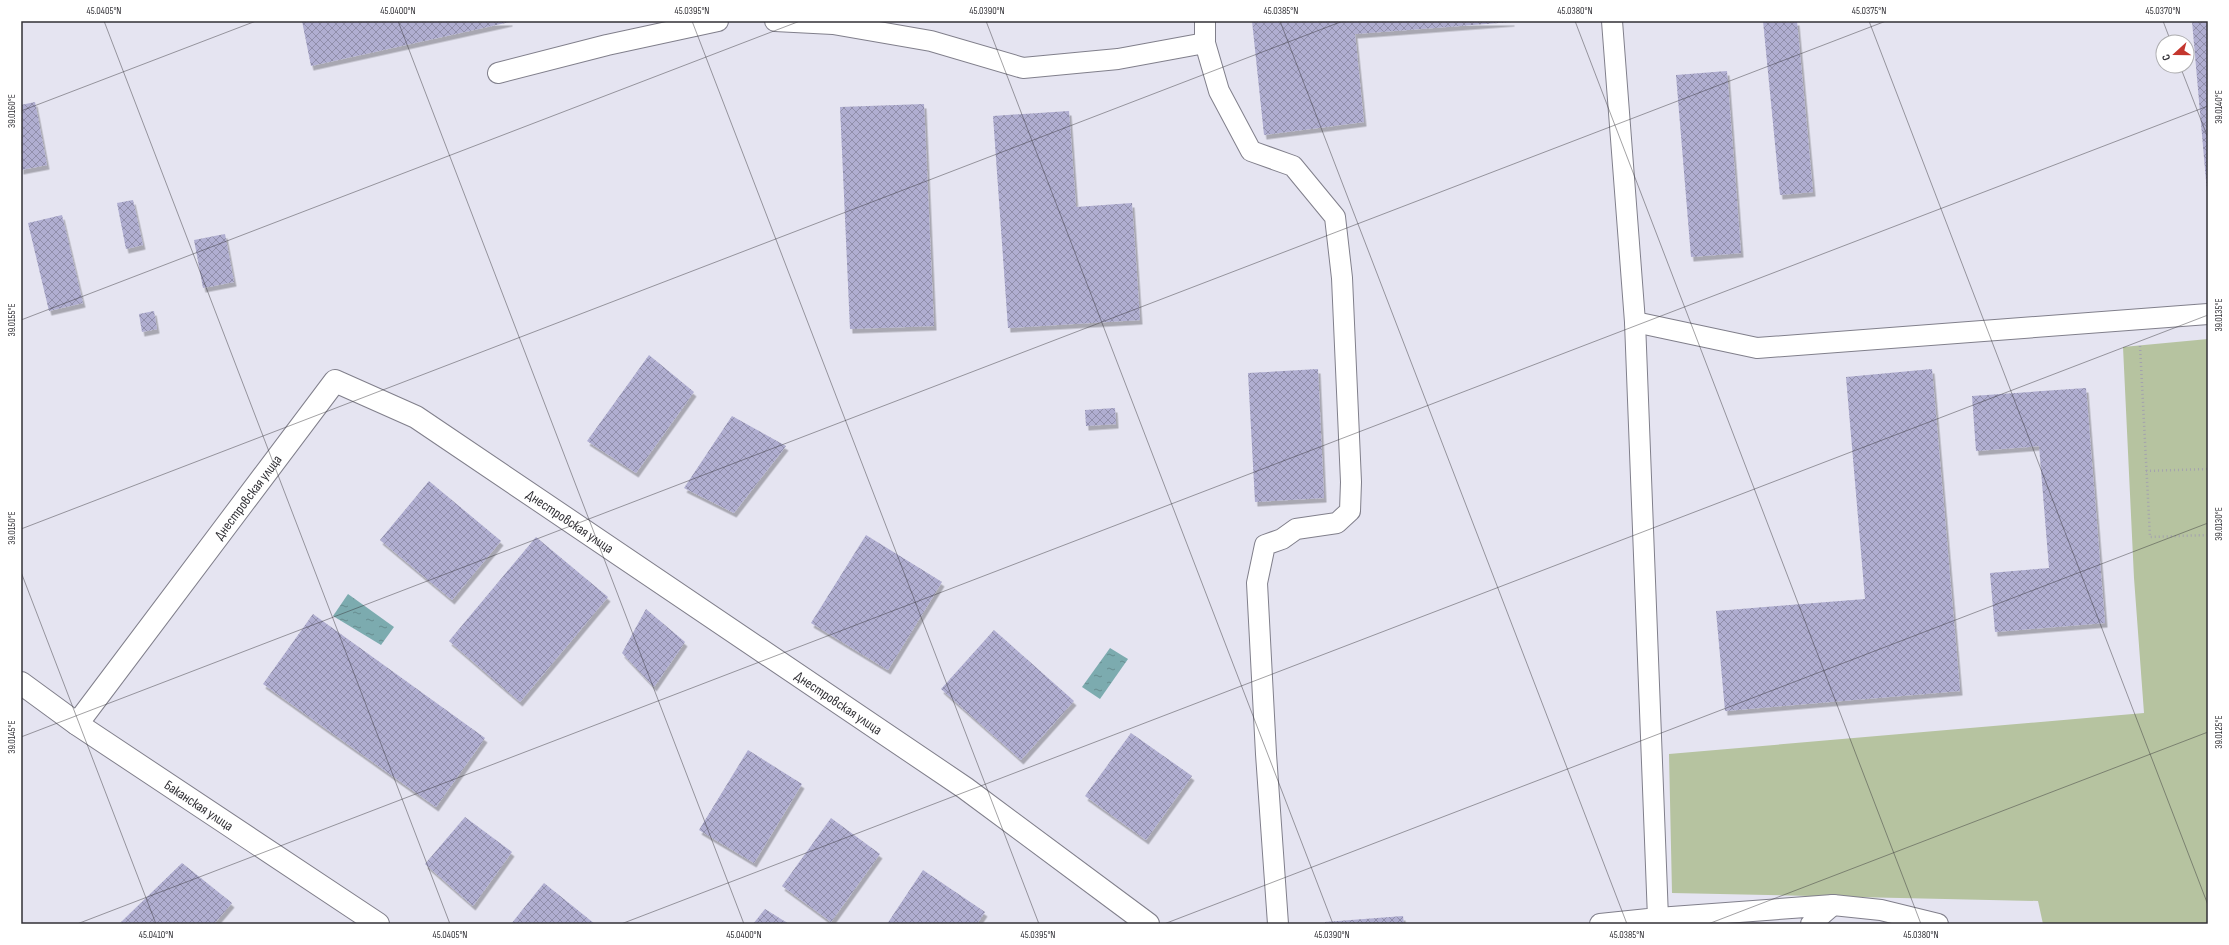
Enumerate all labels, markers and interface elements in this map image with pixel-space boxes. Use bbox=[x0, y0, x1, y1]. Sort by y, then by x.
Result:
text: 45.0405°N bbox=[87, 5, 121, 17]
text: 45.0400°N bbox=[380, 5, 416, 17]
text: 45.0395°N bbox=[675, 5, 709, 17]
text: 45.0390°N bbox=[969, 5, 1005, 17]
text: 45.0385°N bbox=[1264, 5, 1298, 17]
text: 45.0380°N bbox=[1557, 5, 1593, 17]
text: 45.0375°N bbox=[1852, 5, 1886, 17]
text: 45.0370°N bbox=[2146, 5, 2180, 17]
north arrow bbox=[2155, 34, 2195, 74]
text: С bbox=[2159, 52, 2173, 62]
text: 39.0140°E bbox=[2213, 90, 2225, 124]
text: 39.0160°E bbox=[6, 94, 18, 128]
text: 39.0135°E bbox=[2213, 298, 2225, 332]
text: 39.0155°E bbox=[6, 303, 18, 337]
street label: Днестровская улица bbox=[211, 452, 285, 543]
street label: Днестровская улица bbox=[523, 486, 617, 557]
text: 39.0130°E bbox=[2213, 507, 2225, 541]
text: 39.0150°E bbox=[6, 511, 18, 545]
street label: Днестровская улица bbox=[792, 668, 885, 739]
text: 39.0125°E bbox=[2213, 715, 2225, 749]
text: 39.0145°E bbox=[6, 720, 18, 754]
street label: Баканская улица bbox=[161, 777, 237, 835]
text: 45.0410°N bbox=[139, 929, 173, 941]
text: 45.0405°N bbox=[433, 929, 467, 941]
text: 45.0400°N bbox=[726, 929, 762, 941]
text: 45.0395°N bbox=[1021, 929, 1055, 941]
text: 45.0390°N bbox=[1314, 929, 1350, 941]
text: 45.0385°N bbox=[1610, 929, 1644, 941]
text: 45.0380°N bbox=[1903, 929, 1939, 941]

